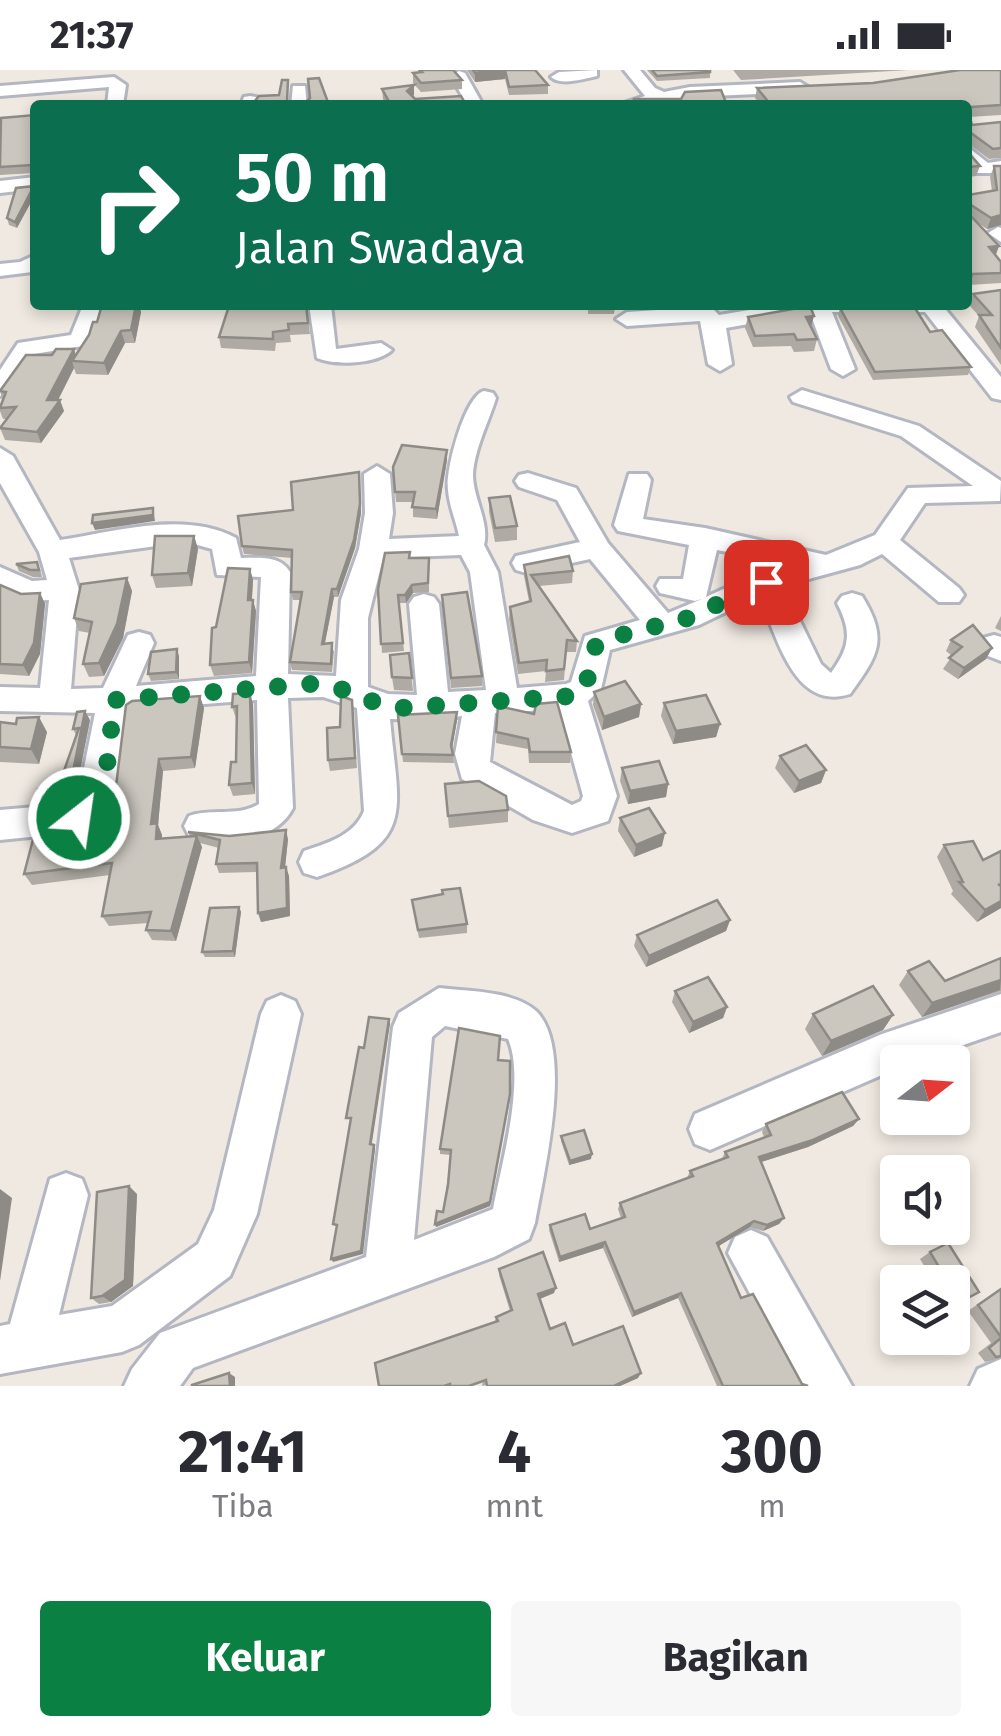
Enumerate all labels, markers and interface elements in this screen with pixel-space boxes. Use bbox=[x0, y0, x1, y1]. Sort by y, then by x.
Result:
text: 21:37 bbox=[50, 12, 134, 58]
text: 50 m bbox=[235, 136, 389, 220]
icon: right bbox=[70, 140, 200, 270]
text: Jalan Swadaya bbox=[235, 221, 526, 275]
pin bbox=[724, 540, 809, 625]
icon: arrive bbox=[739, 555, 794, 610]
position arrow bbox=[27, 766, 131, 870]
north arrow bbox=[880, 1045, 970, 1135]
map controls bbox=[880, 1045, 970, 1355]
button: sound bbox=[880, 1155, 970, 1245]
button: layers bbox=[880, 1265, 970, 1355]
text: 21:41 bbox=[178, 1416, 307, 1488]
text: 4 bbox=[497, 1416, 531, 1488]
text: 300 bbox=[721, 1416, 823, 1488]
text: Tiba bbox=[212, 1487, 274, 1525]
text: mnt bbox=[485, 1487, 543, 1525]
text: m bbox=[758, 1487, 786, 1525]
button: Keluar bbox=[40, 1601, 491, 1716]
button: Bagikan bbox=[511, 1601, 961, 1716]

